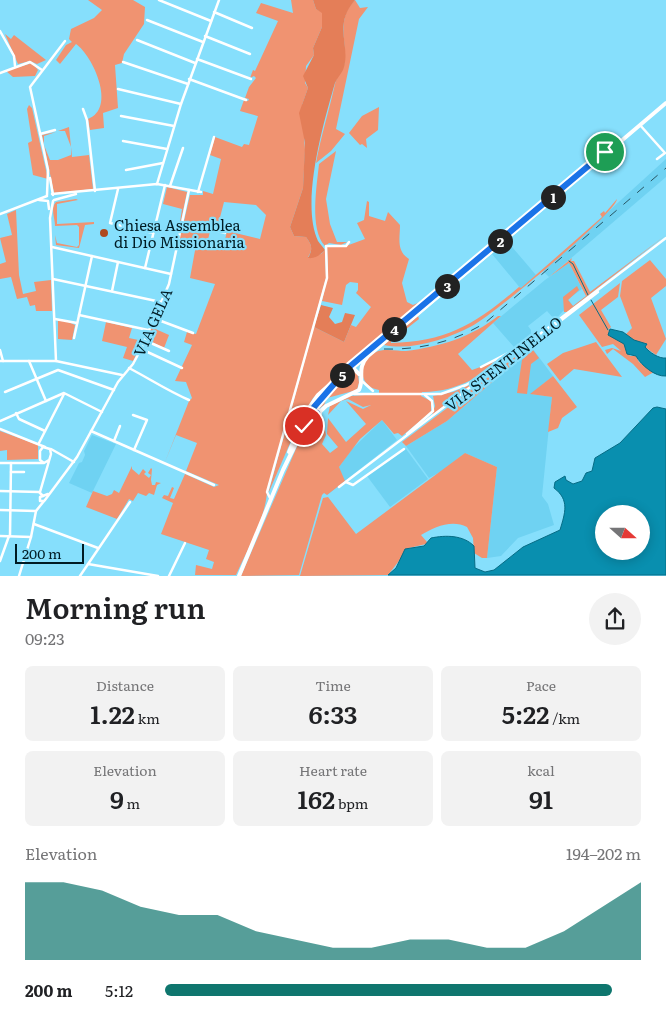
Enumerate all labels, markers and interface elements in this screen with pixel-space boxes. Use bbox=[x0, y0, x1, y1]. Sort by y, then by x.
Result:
pin bbox=[584, 131, 626, 173]
icon: arrive bbox=[591, 138, 619, 166]
pin: 1 bbox=[540, 184, 566, 210]
text: 1 bbox=[551, 187, 556, 207]
place label: Chiesa Assemblea di Dio Missionaria bbox=[114, 213, 245, 253]
marker: Chiesa Assemblea di Dio Missionaria bbox=[98, 227, 110, 239]
pin: 2 bbox=[488, 228, 512, 254]
text: 2 bbox=[497, 231, 504, 251]
pin: 3 bbox=[434, 274, 460, 298]
text: 3 bbox=[444, 276, 451, 296]
street label: VIA GELA bbox=[127, 284, 177, 360]
street label: VIA STENTINELLO bbox=[440, 310, 566, 416]
pin: 4 bbox=[382, 316, 406, 342]
text: 4 bbox=[390, 319, 399, 339]
pin: 5 bbox=[330, 362, 354, 388]
text: 5 bbox=[339, 365, 346, 385]
pin bbox=[283, 405, 325, 447]
icon: check bbox=[290, 412, 318, 440]
north arrow bbox=[595, 505, 650, 560]
map controls bbox=[595, 505, 650, 560]
scale bar bbox=[15, 540, 84, 564]
text: 200 m bbox=[22, 543, 62, 563]
text: Morning run bbox=[25, 586, 206, 628]
button: share bbox=[589, 593, 641, 645]
text: 09:23 bbox=[25, 626, 65, 650]
text: Distance bbox=[96, 675, 154, 695]
text: Time bbox=[315, 675, 351, 695]
text: Pace bbox=[526, 675, 556, 695]
text: 1.22 bbox=[90, 695, 135, 732]
text: 6:33 bbox=[308, 695, 358, 732]
text: 5:22 bbox=[502, 695, 549, 732]
text: km bbox=[135, 708, 160, 728]
text: /km bbox=[549, 708, 580, 728]
text: Elevation bbox=[93, 760, 157, 780]
text: Heart rate bbox=[299, 760, 367, 780]
text: kcal bbox=[527, 760, 555, 780]
text: 9 bbox=[110, 780, 124, 817]
text: 162 bbox=[298, 780, 335, 817]
text: 91 bbox=[529, 780, 553, 817]
text: m bbox=[124, 793, 140, 813]
text: bpm bbox=[335, 793, 368, 813]
text: Elevation bbox=[25, 841, 97, 865]
text: 194–202 m bbox=[566, 841, 641, 865]
text: 200 m bbox=[25, 978, 72, 1002]
text: 5:12 bbox=[105, 978, 133, 1002]

